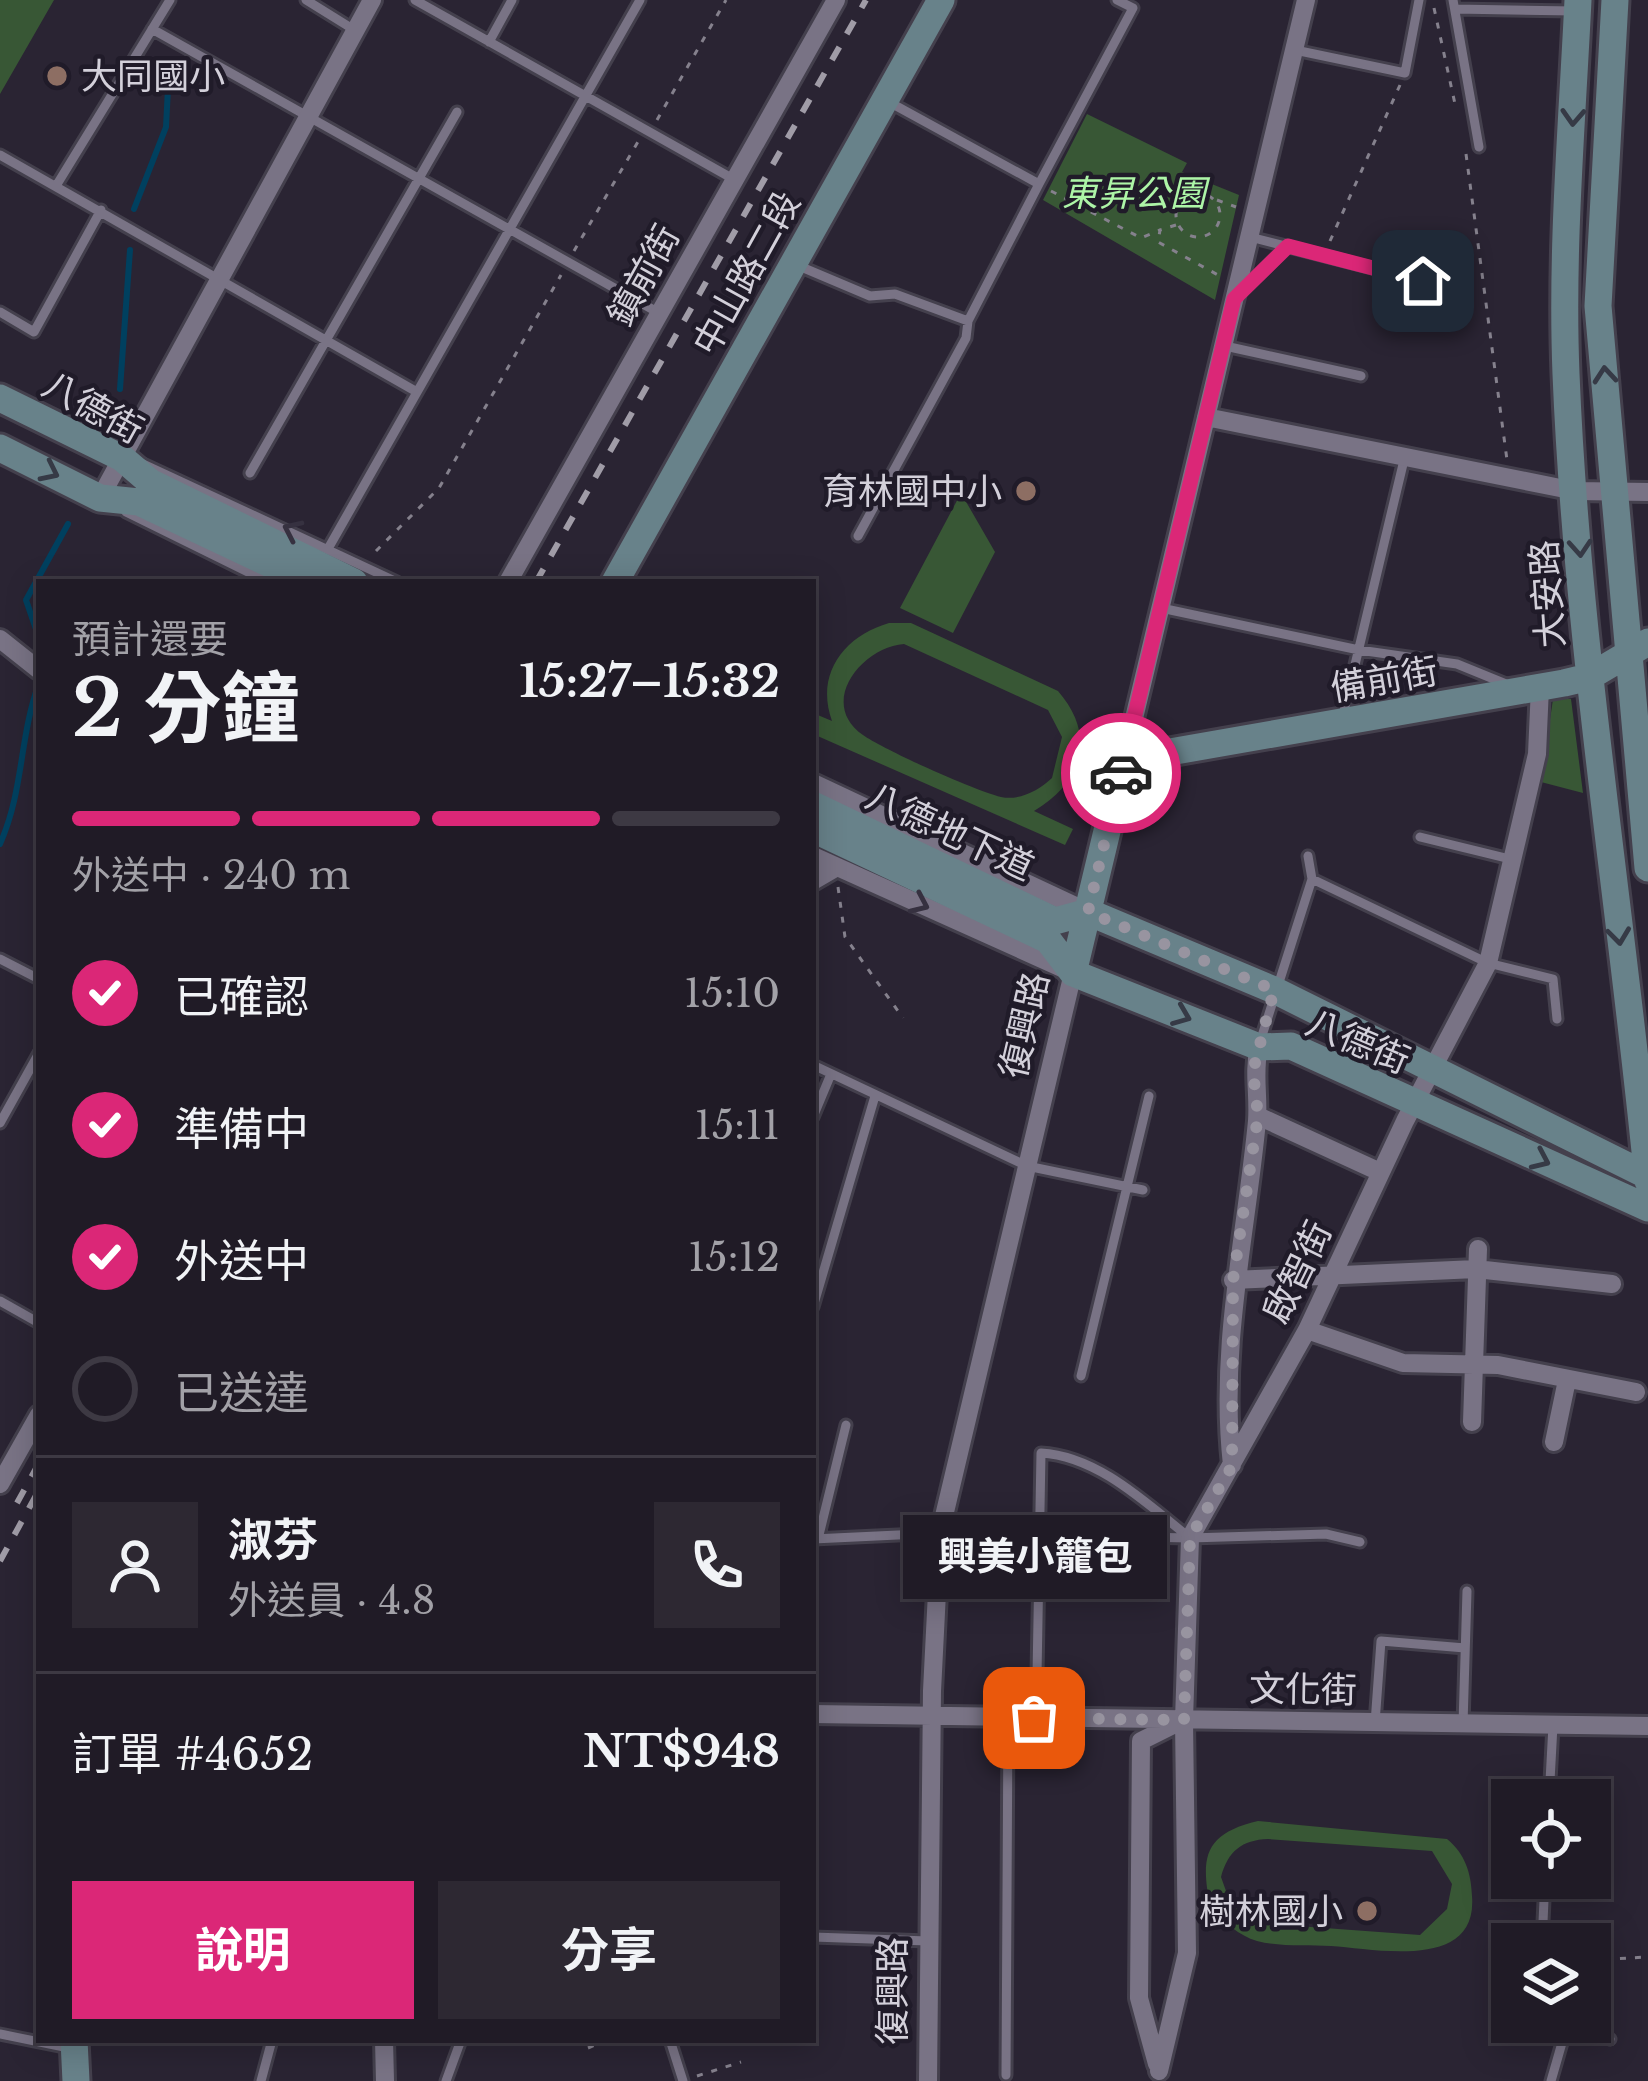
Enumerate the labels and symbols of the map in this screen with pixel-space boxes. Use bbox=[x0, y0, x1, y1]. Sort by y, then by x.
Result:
place label: 大同國小 bbox=[81, 54, 225, 99]
marker: 大同國小 bbox=[44, 63, 70, 89]
one-way arrow bbox=[1560, 108, 1586, 127]
park label: 東昇公園 bbox=[1062, 171, 1211, 216]
street label: 中山路二段 bbox=[683, 184, 810, 363]
street label: 鎮前街 bbox=[598, 217, 689, 333]
pin bbox=[1372, 230, 1474, 332]
street label: 八德街 bbox=[35, 362, 151, 453]
one-way arrow bbox=[1593, 365, 1618, 384]
one-way arrow bbox=[38, 458, 59, 482]
place label: 育林國中小 bbox=[822, 469, 1002, 514]
marker: 育林國中小 bbox=[1013, 478, 1039, 504]
one-way arrow bbox=[283, 521, 304, 544]
street label: 大安路 bbox=[1521, 539, 1574, 649]
one-way arrow bbox=[1567, 539, 1593, 558]
street label: 備前街 bbox=[1327, 648, 1441, 711]
courier bbox=[1061, 713, 1181, 833]
street label: 八德地下道 bbox=[859, 773, 1041, 890]
one-way arrow bbox=[908, 890, 929, 913]
one-way arrow bbox=[1606, 926, 1632, 946]
street label: 復興路 bbox=[990, 967, 1059, 1083]
street label: 八德街 bbox=[1299, 1000, 1416, 1083]
one-way arrow bbox=[1170, 1002, 1191, 1026]
one-way arrow bbox=[1529, 1146, 1551, 1170]
street label: 啟智街 bbox=[1254, 1214, 1341, 1331]
callout: 興美小籠包 bbox=[902, 1514, 1166, 1598]
street label: 文化街 bbox=[1249, 1666, 1357, 1713]
pin bbox=[983, 1667, 1085, 1769]
place label: 樹林國小 bbox=[1199, 1889, 1343, 1934]
marker: 樹林國小 bbox=[1354, 1898, 1380, 1924]
street label: 復興路 bbox=[870, 1937, 915, 2045]

